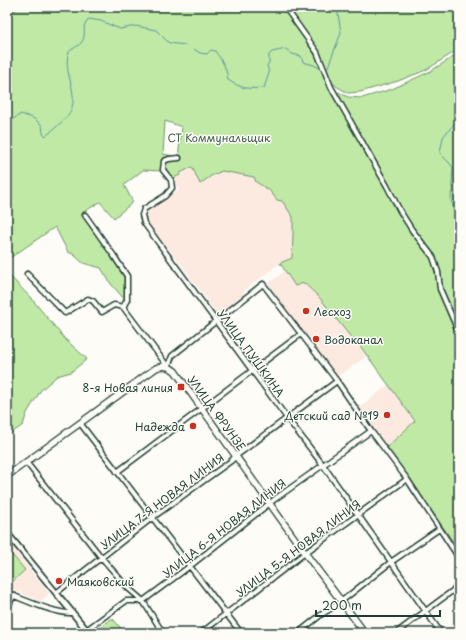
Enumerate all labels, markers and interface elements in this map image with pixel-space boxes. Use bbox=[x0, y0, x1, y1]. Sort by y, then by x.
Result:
park label: СТ Коммунальщик bbox=[168, 129, 271, 146]
place label: Лесхоз bbox=[314, 303, 351, 320]
street label: УЛИЦА ПУШКИНА bbox=[213, 306, 289, 401]
marker: Лесхоз bbox=[301, 306, 311, 316]
place label: Водоканал bbox=[324, 331, 383, 348]
marker: Водоканал bbox=[311, 334, 321, 344]
street label: УЛИЦА ФРУНЗЕ bbox=[184, 372, 250, 454]
place label: 8-я Новая линия bbox=[82, 379, 173, 396]
marker: 8-я Новая линия bbox=[176, 382, 186, 392]
place label: Детский сад №19 bbox=[284, 407, 379, 424]
marker: Детский сад №19 bbox=[382, 410, 392, 420]
place label: Надежда bbox=[135, 418, 185, 435]
marker: Надежда bbox=[188, 421, 198, 431]
street label: УЛИЦА 7-Я НОВАЯ ЛИНИЯ bbox=[97, 449, 227, 553]
street label: УЛИЦА 6-Я НОВАЯ ЛИНИЯ bbox=[159, 474, 289, 582]
street label: УЛИЦА 5-Я НОВАЯ ЛИНИЯ bbox=[232, 495, 364, 601]
place label: Маяковский bbox=[67, 573, 134, 590]
marker: Маяковский bbox=[54, 576, 64, 586]
scale bar bbox=[316, 592, 440, 618]
text: 200 m bbox=[322, 596, 362, 614]

